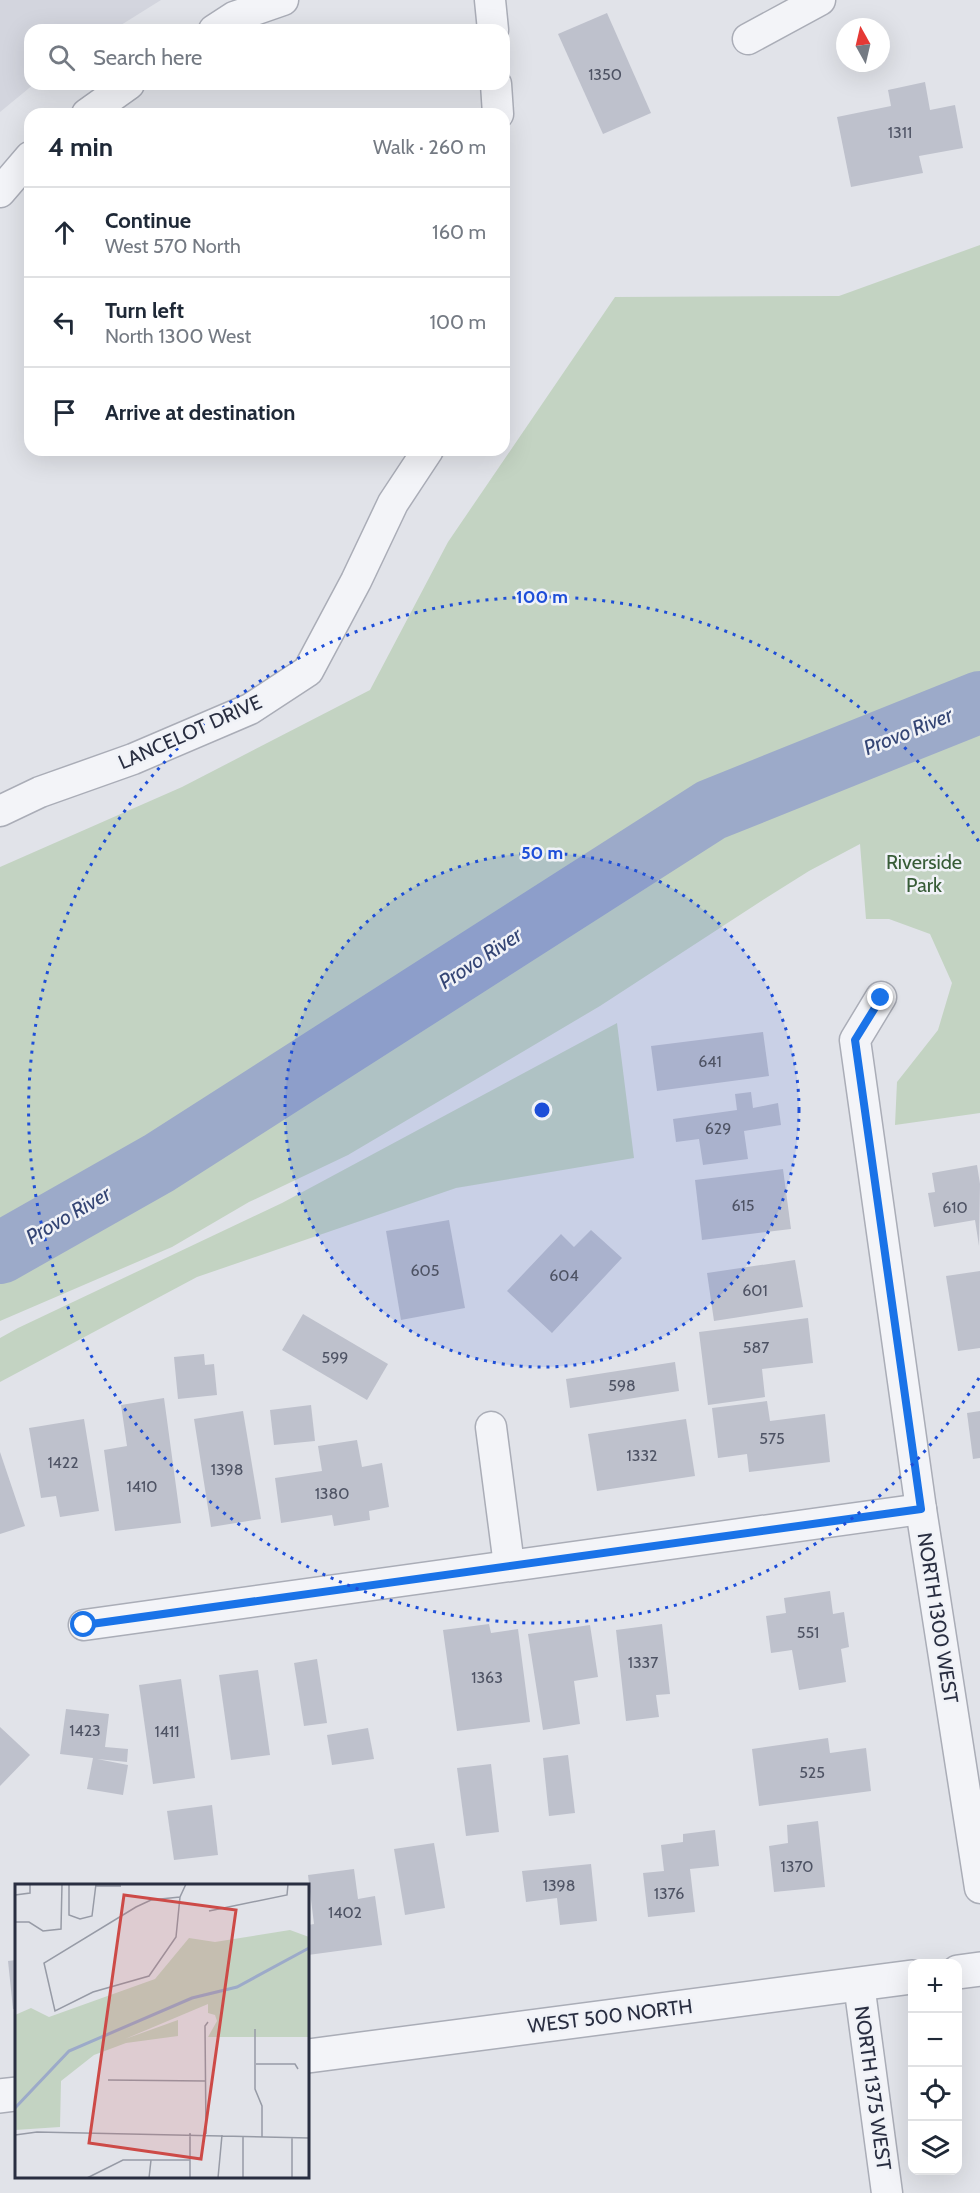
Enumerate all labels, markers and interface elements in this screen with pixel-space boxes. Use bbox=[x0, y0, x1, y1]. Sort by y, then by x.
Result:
north arrow bbox=[836, 18, 890, 72]
search box bbox=[24, 24, 510, 90]
icon: search bbox=[45, 41, 78, 74]
text: Search here bbox=[93, 44, 202, 71]
house number: 1350 bbox=[588, 65, 622, 84]
house number: 1311 bbox=[888, 123, 912, 142]
text: 4 min bbox=[48, 131, 113, 163]
text: Walk · 260 m bbox=[373, 135, 486, 159]
text: Continue bbox=[105, 207, 191, 234]
icon: ahead bbox=[48, 216, 81, 249]
text: 160 m bbox=[432, 220, 486, 244]
text: West 570 North bbox=[105, 234, 241, 258]
text: Turn left bbox=[105, 297, 184, 324]
icon: left bbox=[48, 306, 81, 339]
text: 100 m bbox=[430, 310, 486, 334]
text: North 1300 West bbox=[105, 324, 251, 348]
icon: arrive bbox=[48, 396, 81, 429]
text: Arrive at destination bbox=[105, 399, 295, 426]
text: 100 m bbox=[516, 586, 568, 608]
street label: LANCELOT DRIVE bbox=[115, 690, 265, 774]
water label: Provo River bbox=[860, 701, 958, 760]
text: 50 m bbox=[521, 842, 563, 864]
park label: Riverside Park bbox=[886, 850, 962, 897]
water label: Provo River bbox=[434, 921, 527, 994]
route end bbox=[867, 984, 893, 1010]
house number: 641 bbox=[698, 1052, 722, 1071]
centre of rings bbox=[532, 1100, 552, 1120]
house number: 629 bbox=[705, 1119, 731, 1138]
water label: Provo River bbox=[21, 1180, 116, 1249]
house number: 615 bbox=[732, 1196, 754, 1215]
house number: 610 bbox=[942, 1198, 968, 1217]
house number: 605 bbox=[411, 1261, 439, 1280]
house number: 604 bbox=[549, 1266, 579, 1285]
house number: 601 bbox=[742, 1281, 768, 1300]
house number: 587 bbox=[743, 1338, 769, 1357]
house number: 599 bbox=[322, 1348, 348, 1367]
house number: 598 bbox=[608, 1376, 636, 1395]
house number: 575 bbox=[759, 1429, 785, 1448]
house number: 1332 bbox=[627, 1446, 657, 1465]
house number: 1422 bbox=[47, 1453, 79, 1472]
house number: 1398 bbox=[211, 1460, 243, 1479]
house number: 1410 bbox=[127, 1477, 157, 1496]
house number: 1380 bbox=[315, 1484, 349, 1503]
street label: NORTH 1300 WEST bbox=[913, 1531, 963, 1705]
route start bbox=[70, 1611, 96, 1637]
house number: 551 bbox=[797, 1623, 819, 1642]
house number: 1337 bbox=[628, 1653, 658, 1672]
house number: 1363 bbox=[471, 1668, 503, 1687]
house number: 1423 bbox=[69, 1721, 101, 1740]
house number: 1411 bbox=[155, 1722, 179, 1741]
house number: 525 bbox=[799, 1763, 825, 1782]
house number: 1370 bbox=[781, 1857, 813, 1876]
house number: 1398 bbox=[543, 1876, 575, 1895]
inset map bbox=[15, 1884, 309, 2178]
house number: 1376 bbox=[654, 1884, 684, 1903]
house number: 1402 bbox=[328, 1903, 362, 1922]
map controls bbox=[908, 1959, 962, 2175]
button: + bbox=[908, 1959, 962, 2013]
street label: WEST 500 NORTH bbox=[526, 1994, 694, 2038]
street label: NORTH 1375 WEST bbox=[850, 2004, 896, 2172]
button: − bbox=[908, 2013, 962, 2067]
button: locate bbox=[908, 2067, 962, 2121]
button: layers bbox=[908, 2121, 962, 2175]

